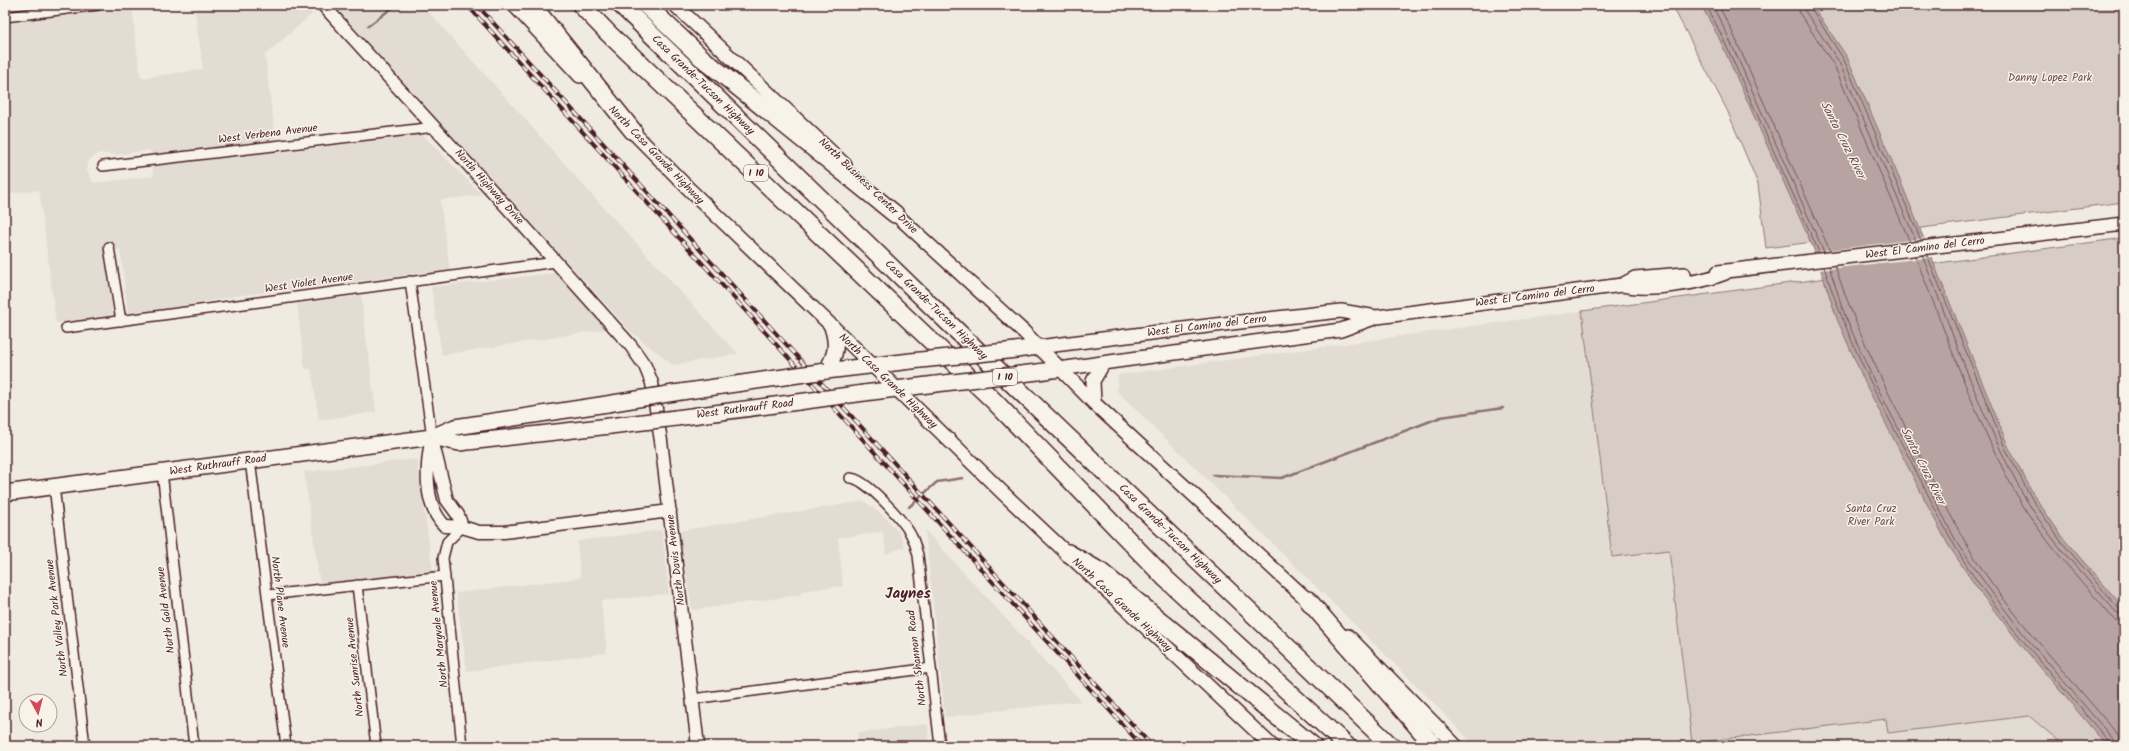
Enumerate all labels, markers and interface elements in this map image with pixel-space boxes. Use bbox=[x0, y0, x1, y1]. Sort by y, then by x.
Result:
street label: Casa Grande-Tucson Highway bbox=[647, 31, 759, 140]
park label: Danny Lopez Park bbox=[2008, 69, 2093, 87]
water label: Santa Cruz River bbox=[1815, 98, 1872, 185]
street label: North Casa Grande Highway bbox=[604, 101, 709, 209]
street label: West Verbena Avenue bbox=[217, 119, 319, 149]
street label: North Business Center Drive bbox=[814, 134, 922, 239]
street label: North Highway Drive bbox=[450, 145, 528, 229]
road number: I 10 bbox=[744, 165, 768, 181]
street label: West El Camino del Cerro bbox=[1864, 232, 1986, 264]
street label: Casa Grande-Tucson Highway bbox=[880, 256, 992, 365]
street label: West Violet Avenue bbox=[264, 268, 354, 298]
street label: West El Camino del Cerro bbox=[1474, 280, 1596, 312]
street label: West El Camino del Cerro bbox=[1146, 310, 1268, 342]
street label: North Casa Grande Highway bbox=[834, 329, 942, 434]
road number: I 10 bbox=[993, 369, 1017, 385]
street label: West Ruthrauff Road bbox=[695, 394, 795, 424]
water label: Santa Cruz River bbox=[1895, 424, 1952, 511]
street label: West Ruthrauff Road bbox=[168, 449, 268, 481]
street label: Casa Grande-Tucson Highway bbox=[1114, 480, 1226, 589]
park label: Santa Cruz River Park bbox=[1845, 500, 1897, 531]
street label: North Davis Avenue bbox=[661, 513, 691, 607]
street label: North Casa Grande Highway bbox=[1068, 554, 1177, 657]
street label: North Plane Avenue bbox=[265, 555, 295, 649]
street label: North Valley Park Avenue bbox=[41, 558, 73, 678]
street label: North Gold Avenue bbox=[152, 566, 180, 654]
street label: North Maryvale Avenue bbox=[424, 580, 454, 688]
district label: Jaynes bbox=[885, 582, 931, 606]
street label: North Shannon Road bbox=[902, 608, 932, 707]
street label: North Sunrise Avenue bbox=[341, 616, 369, 718]
north arrow bbox=[18, 693, 58, 733]
text: N bbox=[35, 713, 44, 731]

